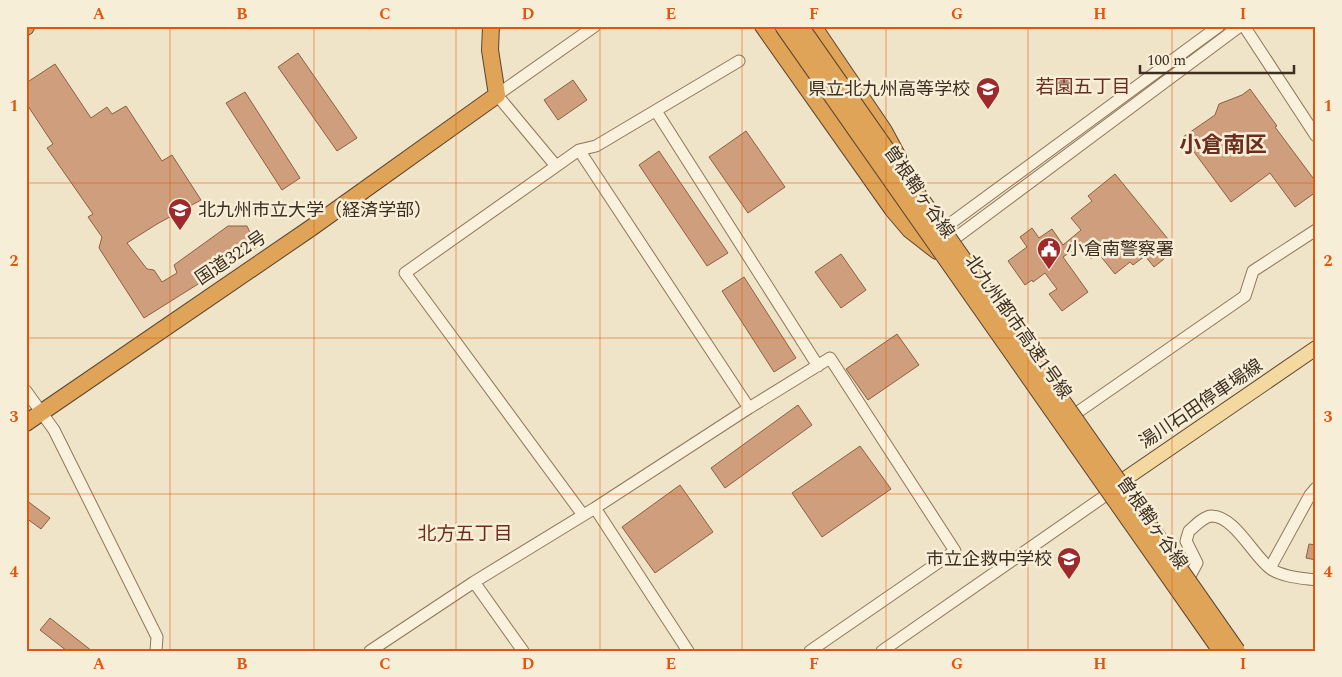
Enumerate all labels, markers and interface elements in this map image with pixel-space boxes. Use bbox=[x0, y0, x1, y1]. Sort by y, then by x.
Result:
text: A bbox=[93, 2, 106, 26]
text: B bbox=[236, 2, 248, 26]
text: C bbox=[379, 2, 391, 26]
text: D bbox=[522, 2, 535, 26]
text: E bbox=[666, 2, 676, 26]
text: F bbox=[809, 2, 819, 26]
text: G bbox=[951, 2, 963, 26]
text: H bbox=[1093, 2, 1107, 26]
text: I bbox=[1240, 2, 1246, 26]
scale bar bbox=[1140, 42, 1293, 74]
text: 100 m bbox=[1147, 49, 1186, 72]
district label: 若園五丁目 bbox=[1035, 73, 1131, 102]
place label: 県立北九州高等学校 bbox=[808, 76, 970, 103]
school or university icon: 県立北九州高等学校 bbox=[975, 76, 1001, 110]
text: 1 bbox=[10, 94, 18, 118]
text: 1 bbox=[1324, 94, 1332, 118]
district label: 小倉南区 bbox=[1179, 129, 1267, 162]
street label: 曽根鞘ヶ谷線 bbox=[877, 140, 961, 244]
school or university icon: 北九州市立大学（経済学部） bbox=[167, 197, 193, 231]
place label: 北九州市立大学（経済学部） bbox=[198, 197, 432, 224]
street label: 国道322号 bbox=[190, 224, 272, 292]
public building icon: 小倉南警察署 bbox=[1036, 236, 1062, 270]
place label: 小倉南警察署 bbox=[1066, 236, 1174, 263]
text: 2 bbox=[10, 249, 19, 273]
street label: 北九州都市高速1号線 bbox=[958, 249, 1078, 405]
text: 2 bbox=[1324, 249, 1333, 273]
street label: 湯川石田停車場線 bbox=[1134, 353, 1268, 455]
text: 3 bbox=[10, 405, 19, 429]
text: 3 bbox=[1324, 405, 1333, 429]
street label: 曽根鞘ヶ谷線 bbox=[1110, 471, 1194, 575]
district label: 北方五丁目 bbox=[417, 520, 513, 549]
place label: 市立企救中学校 bbox=[926, 546, 1052, 573]
school or university icon: 市立企救中学校 bbox=[1056, 546, 1082, 580]
text: 4 bbox=[10, 560, 19, 584]
text: 4 bbox=[1324, 560, 1333, 584]
text: A bbox=[93, 652, 106, 676]
text: B bbox=[236, 652, 248, 676]
text: C bbox=[379, 652, 391, 676]
text: D bbox=[522, 652, 535, 676]
text: E bbox=[666, 652, 676, 676]
text: F bbox=[809, 652, 819, 676]
text: G bbox=[951, 652, 963, 676]
text: H bbox=[1093, 652, 1107, 676]
text: I bbox=[1240, 652, 1246, 676]

